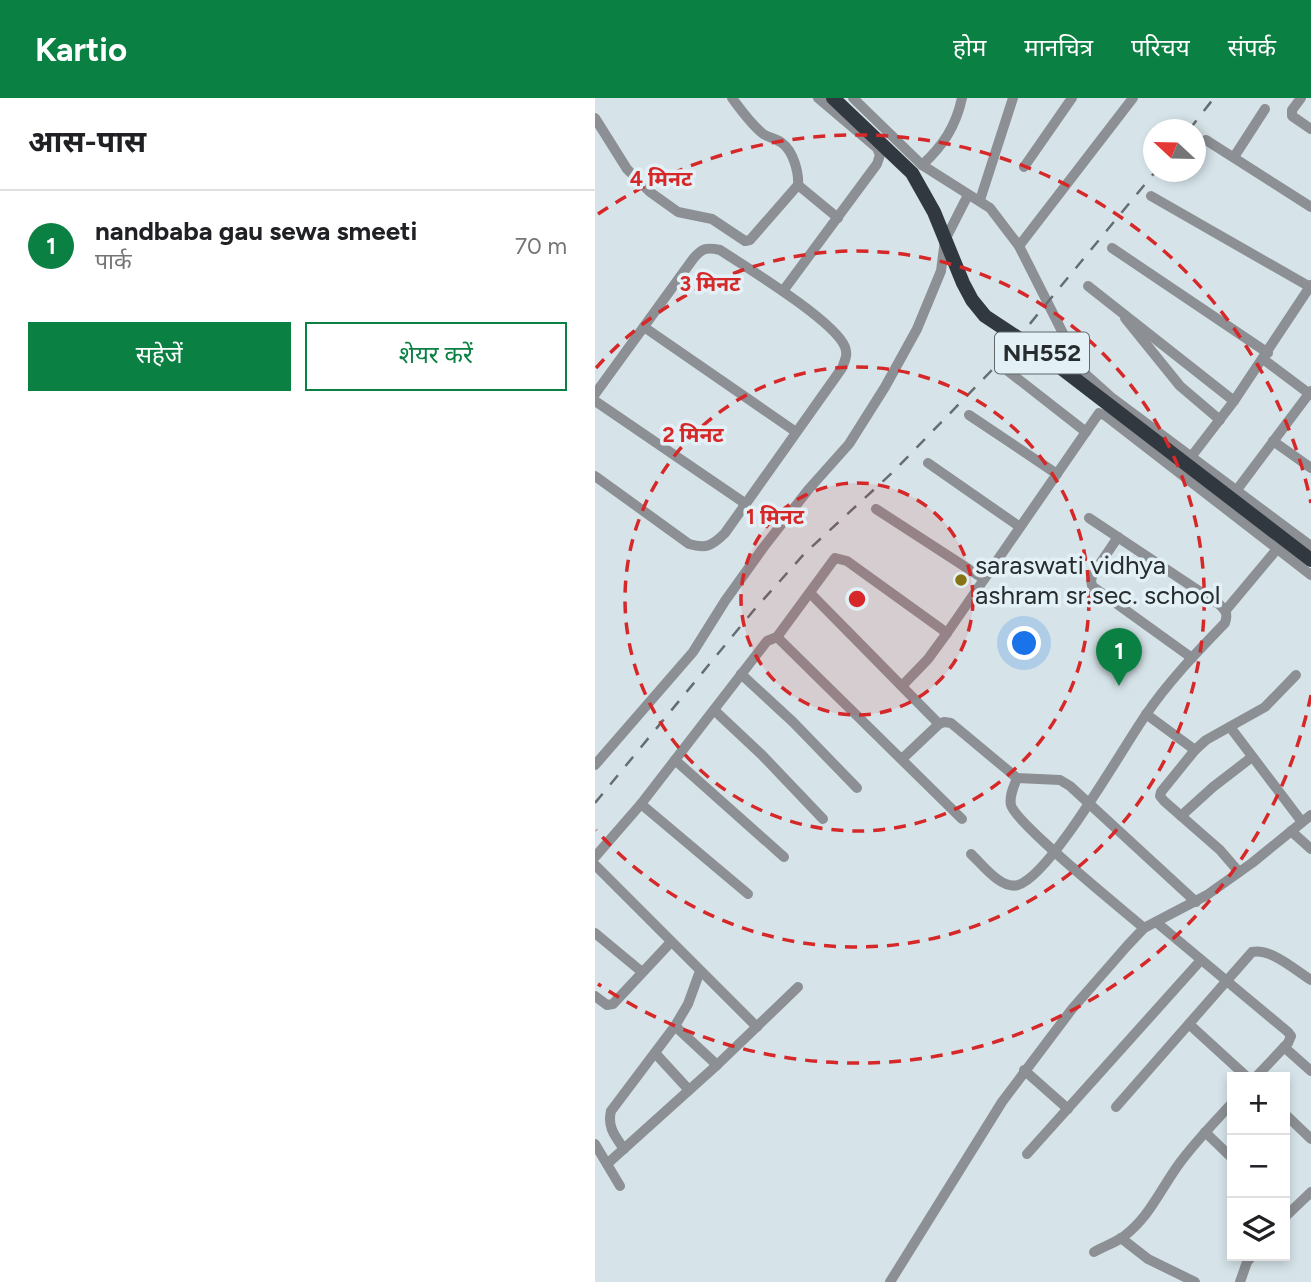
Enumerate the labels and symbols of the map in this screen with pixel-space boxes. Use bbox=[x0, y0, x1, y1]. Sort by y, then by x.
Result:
north arrow bbox=[1143, 119, 1206, 182]
text: 4 मिनट bbox=[630, 166, 693, 191]
text: 3 मिनट bbox=[680, 271, 741, 296]
road number: NH552 bbox=[995, 332, 1089, 374]
text: 2 मिनट bbox=[662, 422, 724, 447]
text: 1 मिनट bbox=[746, 504, 805, 529]
place label: saraswati vidhya ashram sr.sec. school bbox=[975, 549, 1221, 611]
marker: saraswati vidhya ashram sr.sec. school bbox=[953, 572, 969, 588]
centre of rings bbox=[845, 587, 869, 611]
your location bbox=[1007, 626, 1041, 660]
pin: 1 bbox=[1096, 628, 1142, 686]

